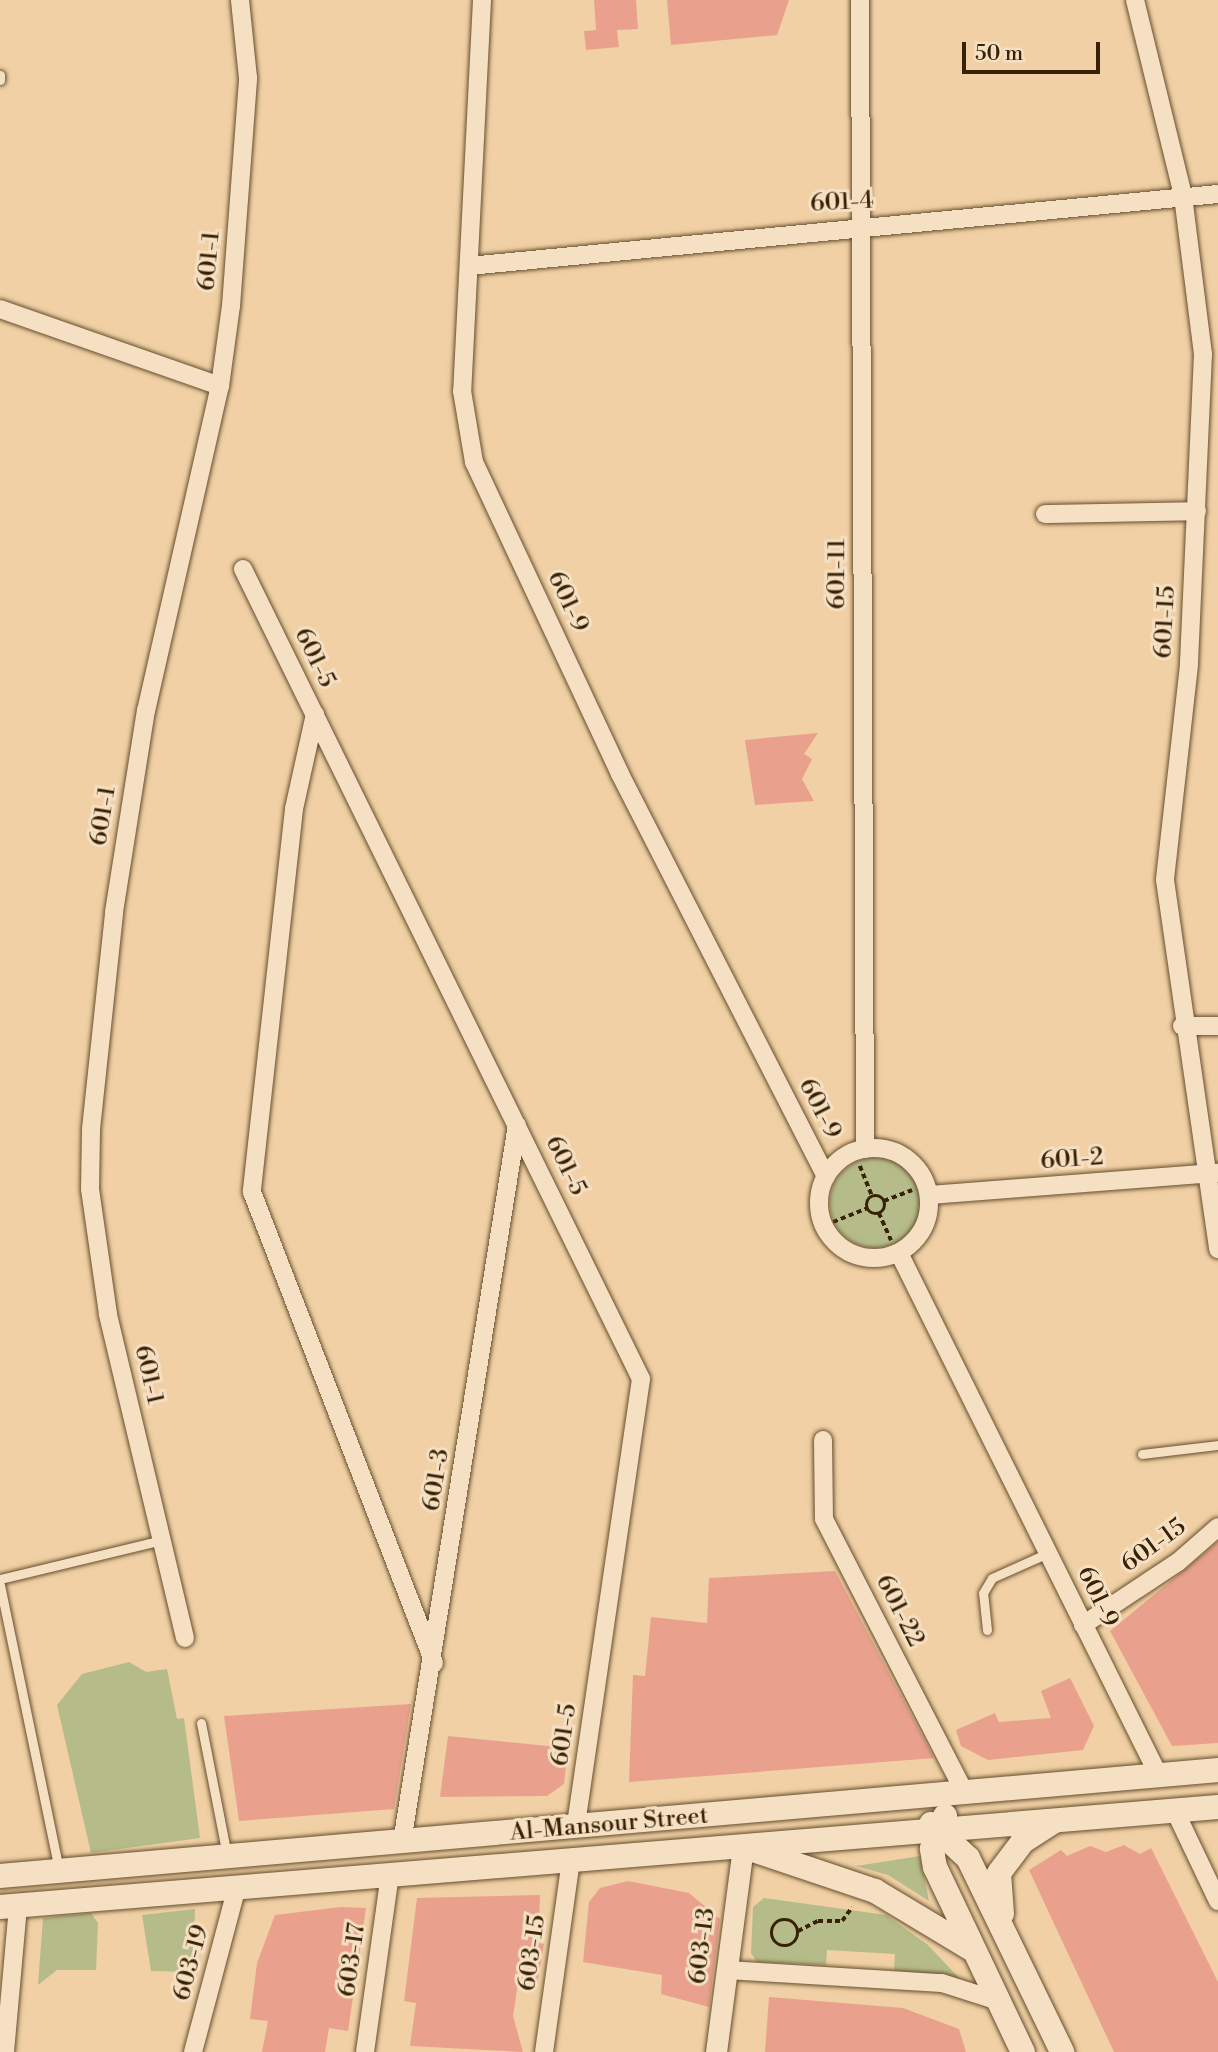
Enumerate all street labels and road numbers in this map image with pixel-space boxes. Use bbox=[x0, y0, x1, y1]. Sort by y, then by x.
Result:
street label: 601-4 bbox=[809, 187, 875, 219]
street label: 601-1 bbox=[193, 230, 227, 292]
street label: 601-11 bbox=[824, 539, 852, 609]
street label: 601-9 bbox=[540, 567, 594, 637]
street label: 601-15 bbox=[1150, 585, 1182, 659]
street label: 601-5 bbox=[287, 623, 341, 693]
street label: 601-1 bbox=[85, 784, 123, 848]
street label: 601-9 bbox=[792, 1074, 846, 1144]
street label: 601-5 bbox=[538, 1131, 592, 1201]
street label: 601-2 bbox=[1039, 1143, 1105, 1177]
street label: 601-1 bbox=[127, 1343, 169, 1407]
street label: 601-3 bbox=[418, 1447, 456, 1513]
street label: 601-15 bbox=[1116, 1513, 1192, 1579]
street label: 601-9 bbox=[1070, 1562, 1124, 1632]
street label: 601-22 bbox=[869, 1570, 929, 1652]
street label: 601-5 bbox=[546, 1702, 584, 1768]
street label: Al-Mansour Street bbox=[509, 1802, 709, 1848]
street label: 603-13 bbox=[684, 1906, 722, 1986]
street label: 603-15 bbox=[513, 1913, 553, 1993]
street label: 603-17 bbox=[334, 1921, 372, 1999]
street label: 603-19 bbox=[168, 1922, 216, 2004]

